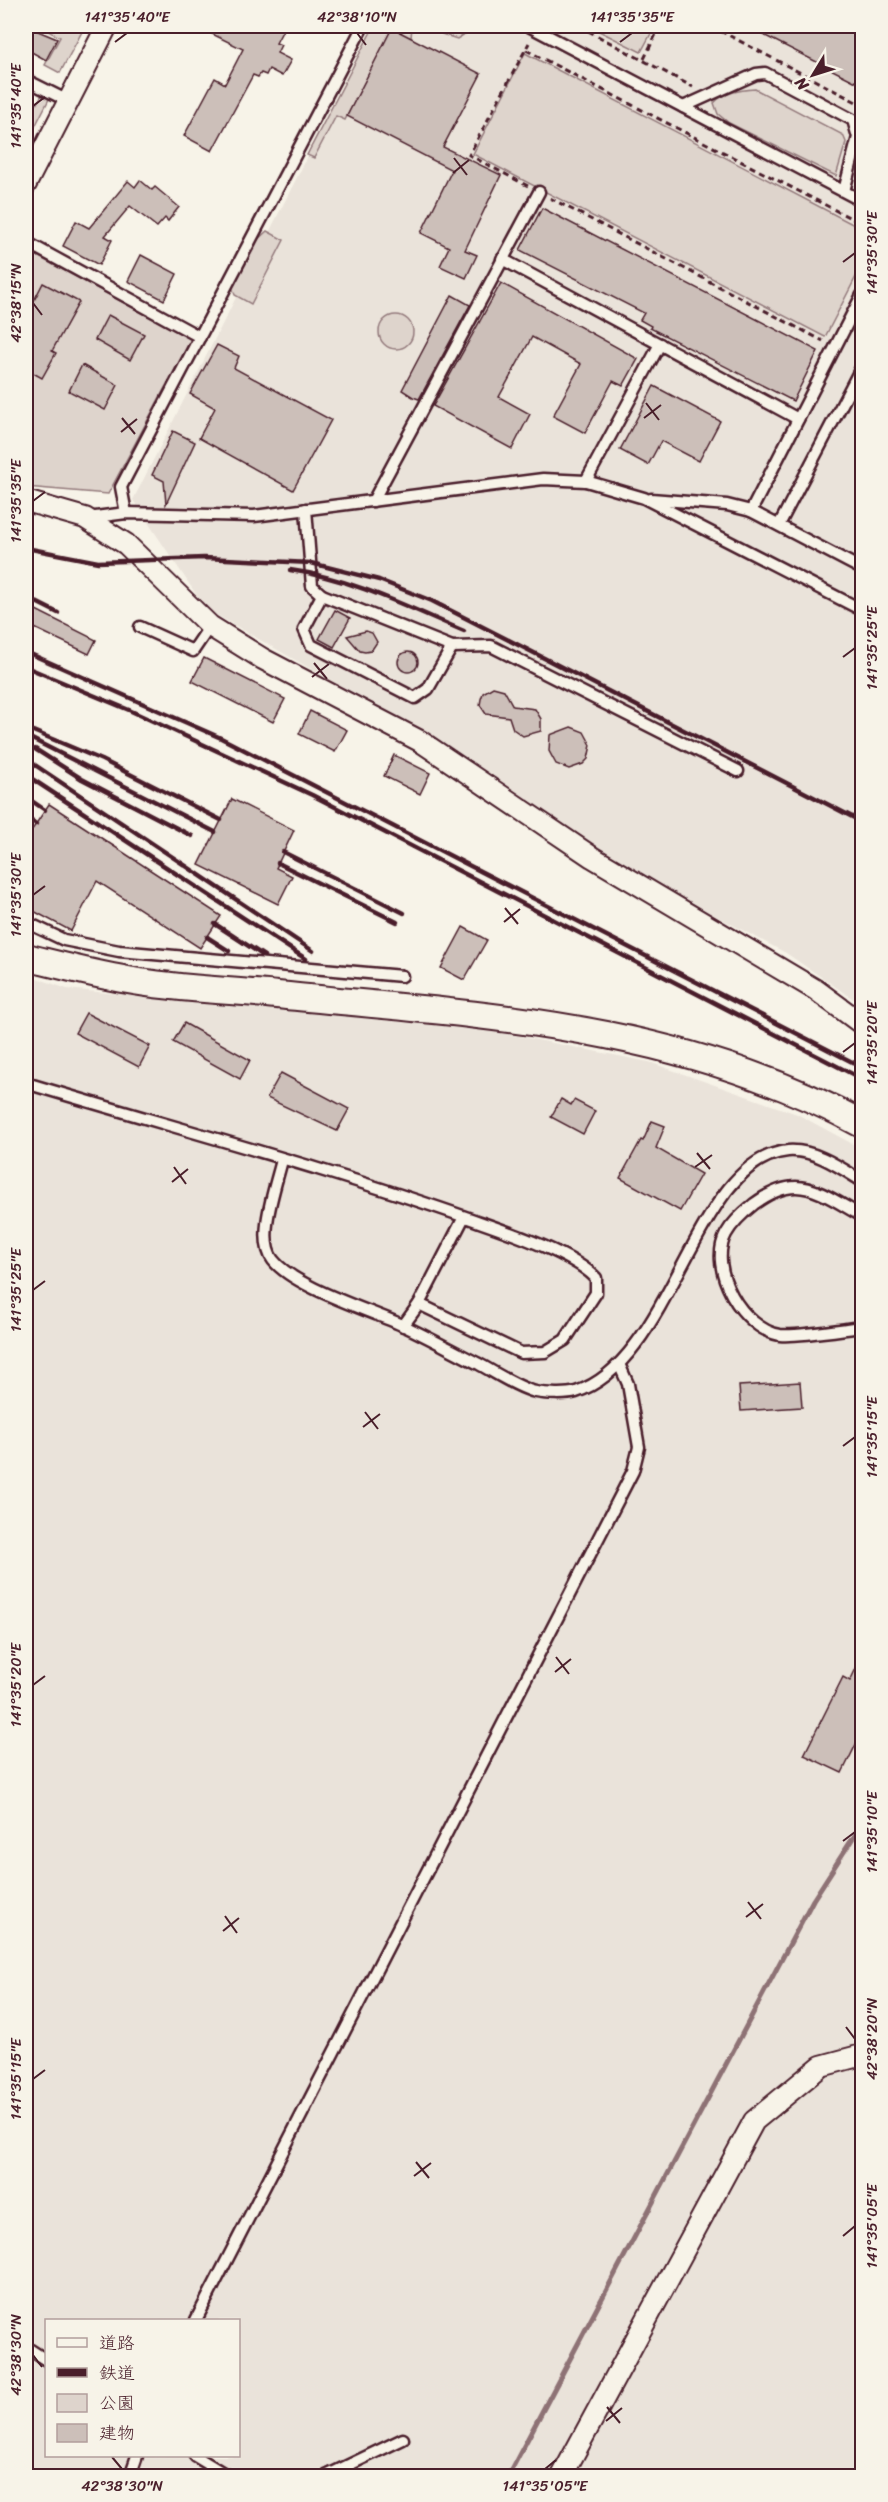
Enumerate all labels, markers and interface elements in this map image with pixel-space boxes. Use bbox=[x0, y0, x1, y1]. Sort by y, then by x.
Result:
text: 141°35'40"E bbox=[84, 4, 171, 30]
text: 42°38'10"N bbox=[317, 4, 398, 30]
text: 141°35'35"E bbox=[590, 4, 675, 30]
north arrow bbox=[783, 45, 843, 105]
text: 141°35'40"E bbox=[3, 62, 29, 149]
text: N bbox=[786, 70, 817, 98]
text: 141°35'30"E bbox=[859, 209, 885, 295]
text: 42°38'15"N bbox=[3, 263, 29, 343]
text: 141°35'35"E bbox=[3, 458, 29, 543]
text: 141°35'25"E bbox=[859, 604, 885, 690]
text: 141°35'30"E bbox=[3, 851, 29, 937]
text: 141°35'20"E bbox=[859, 999, 885, 1085]
text: 141°35'25"E bbox=[3, 1246, 29, 1332]
text: 141°35'15"E bbox=[859, 1394, 885, 1478]
text: 141°35'20"E bbox=[3, 1641, 29, 1727]
text: 141°35'10"E bbox=[859, 1789, 885, 1873]
text: 42°38'20"N bbox=[859, 1997, 885, 2080]
text: 141°35'15"E bbox=[3, 2036, 29, 2120]
text: 141°35'05"E bbox=[859, 2182, 885, 2268]
text: 42°38'30"N bbox=[3, 2314, 29, 2396]
legend bbox=[45, 2319, 240, 2457]
text: 道路 bbox=[99, 2327, 135, 2359]
text: 鉄道 bbox=[99, 2357, 135, 2389]
text: 公園 bbox=[99, 2387, 135, 2419]
text: 建物 bbox=[99, 2417, 135, 2449]
text: 42°38'30"N bbox=[81, 2473, 163, 2499]
text: 141°35'05"E bbox=[503, 2473, 589, 2499]

